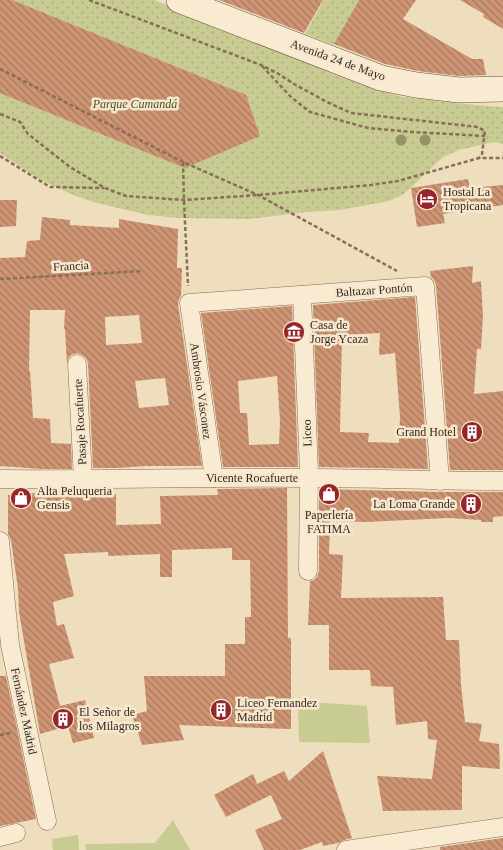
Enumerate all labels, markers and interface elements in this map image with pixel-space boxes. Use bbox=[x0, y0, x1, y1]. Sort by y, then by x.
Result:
street label: Avenida 24 de Mayo bbox=[289, 36, 387, 84]
park label: Parque Cumandá bbox=[92, 97, 177, 111]
place label: Hostal La Tropicana bbox=[443, 185, 492, 213]
hotel icon: Hostal La Tropicana bbox=[415, 187, 439, 211]
street label: Francia bbox=[53, 258, 90, 274]
street label: Baltazar Pontón bbox=[335, 280, 413, 300]
place label: Casa de Jorge Ycaza bbox=[310, 318, 369, 346]
museum icon: Casa de Jorge Ycaza bbox=[282, 320, 306, 344]
street label: Ambrosio Vásconez bbox=[187, 342, 215, 440]
street label: Pasaje Rocafuerte bbox=[71, 379, 89, 465]
street label: Liceo bbox=[300, 419, 314, 447]
building icon: Grand Hotel bbox=[460, 420, 484, 444]
place label: Grand Hotel bbox=[396, 425, 457, 439]
street label: Vicente Rocafuerte bbox=[206, 471, 298, 485]
shop icon: Paperlería FATIMA bbox=[317, 482, 341, 506]
place label: Alta Peluqueria Gensis bbox=[37, 484, 113, 512]
shop icon: Alta Peluqueria Gensis bbox=[9, 486, 33, 510]
building icon: La Loma Grande bbox=[459, 492, 483, 516]
place label: La Loma Grande bbox=[373, 497, 455, 511]
place label: Paperlería FATIMA bbox=[305, 508, 354, 536]
street label: Fernández Madrid bbox=[8, 666, 40, 756]
place label: Liceo Fernandez Madrid bbox=[237, 696, 317, 724]
building icon: Liceo Fernandez Madrid bbox=[209, 698, 233, 722]
place label: El Señor de los Milagros bbox=[79, 705, 140, 733]
building icon: El Señor de los Milagros bbox=[51, 707, 75, 731]

